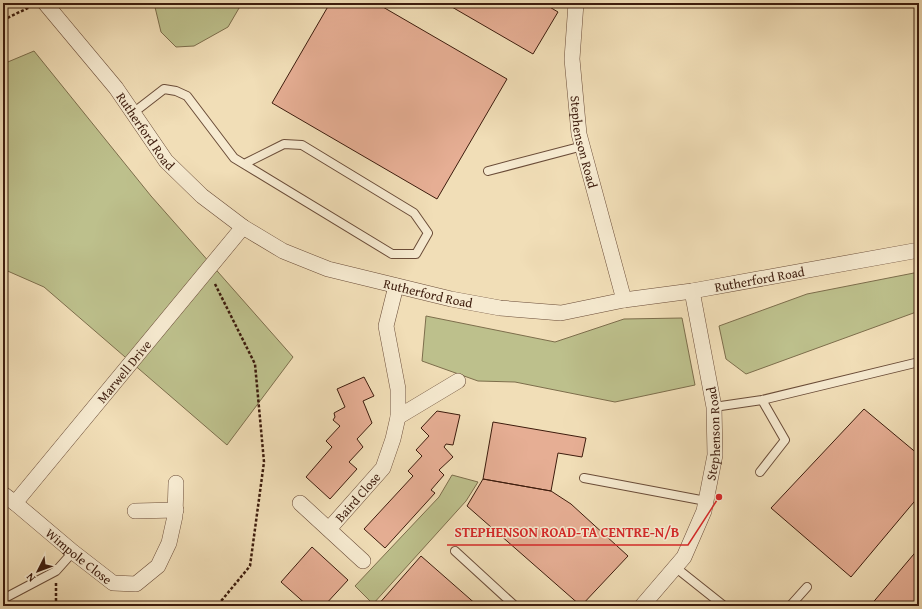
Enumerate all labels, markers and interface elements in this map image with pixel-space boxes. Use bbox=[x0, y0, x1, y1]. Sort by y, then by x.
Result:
street label: Rutherford Road bbox=[112, 88, 179, 175]
street label: Stephenson Road bbox=[565, 95, 602, 190]
street label: Rutherford Road bbox=[713, 262, 806, 297]
street label: Rutherford Road bbox=[382, 274, 474, 313]
street label: Marwell Drive bbox=[93, 336, 156, 407]
street label: Stephenson Road bbox=[701, 385, 725, 482]
street label: Baird Close bbox=[331, 468, 385, 526]
callout: STEPHENSON ROAD-TA CENTRE-N/B bbox=[447, 519, 688, 545]
text: STEPHENSON ROAD-TA CENTRE-N/B bbox=[454, 522, 680, 542]
street label: Wimpole Close bbox=[41, 524, 116, 589]
north arrow bbox=[18, 551, 58, 591]
text: N bbox=[22, 569, 39, 586]

